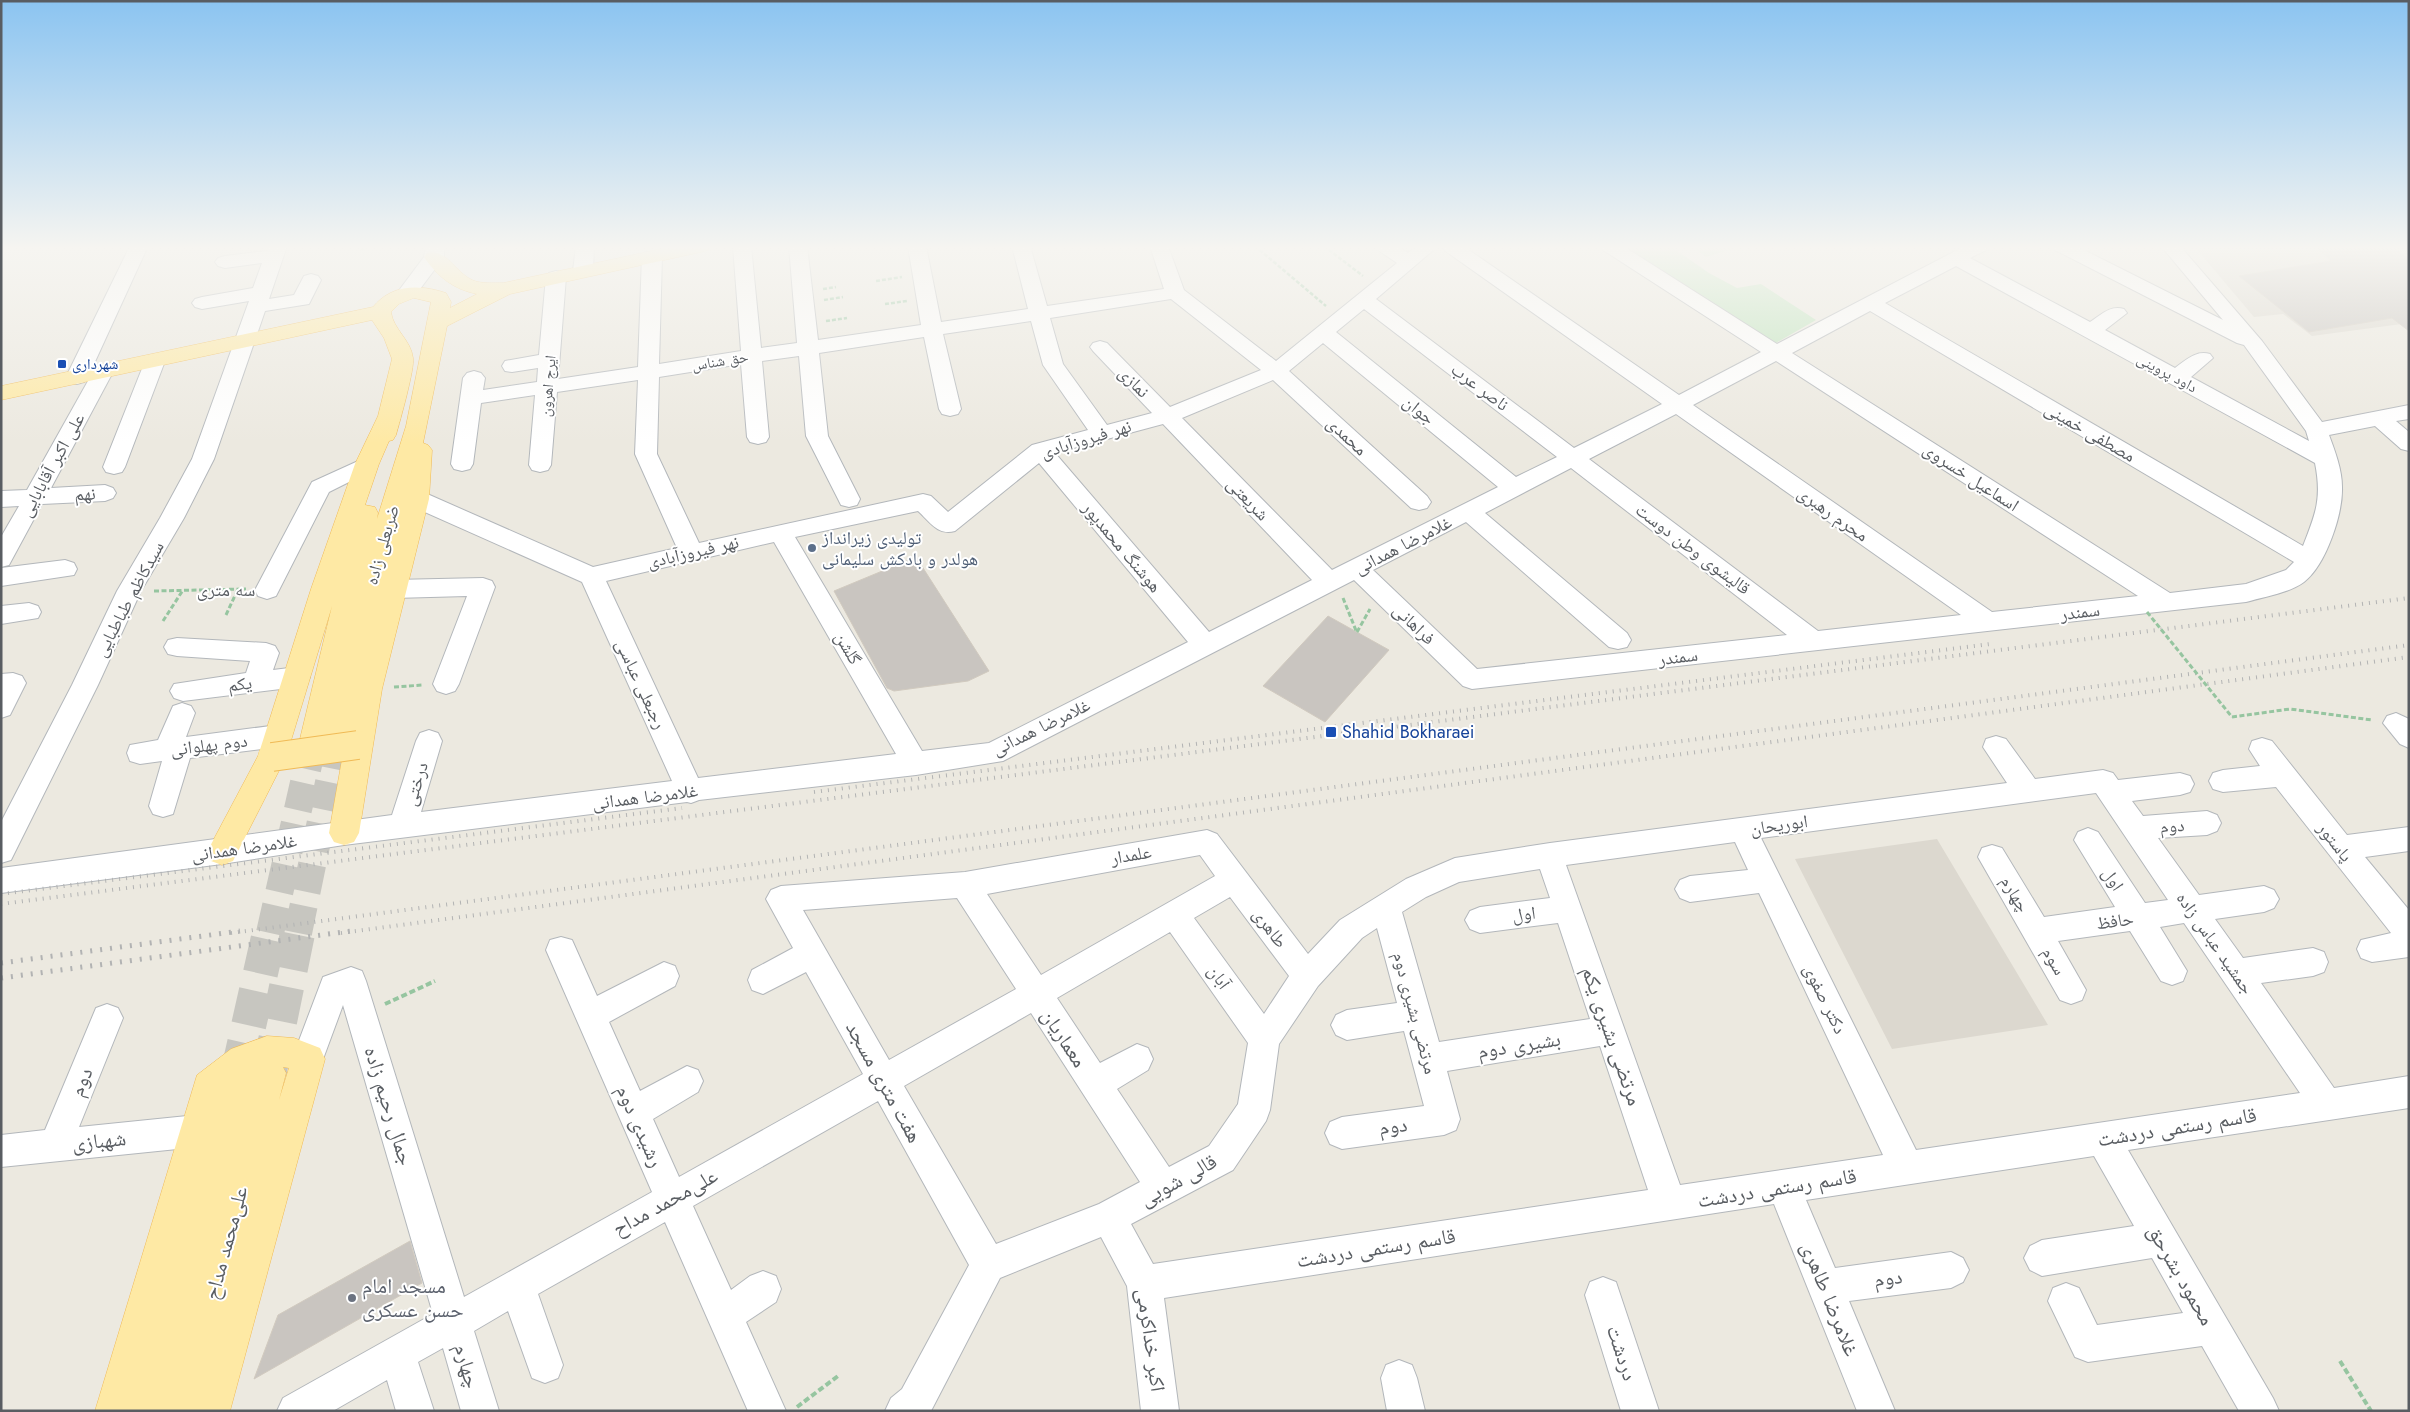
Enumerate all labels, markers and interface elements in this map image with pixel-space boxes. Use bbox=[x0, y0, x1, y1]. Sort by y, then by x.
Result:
street label: حق شناس bbox=[690, 346, 750, 376]
street label: داود پروینی bbox=[2133, 348, 2201, 398]
place label: شهرداری bbox=[72, 353, 119, 375]
street label: ایرج اهرون bbox=[534, 354, 562, 418]
street label: ناصر عرب bbox=[1446, 357, 1514, 417]
marker: شهرداری bbox=[56, 358, 68, 370]
street label: نمازی bbox=[1112, 360, 1156, 404]
street label: جوان bbox=[1397, 389, 1441, 431]
street label: مصطفی خمینی bbox=[2040, 395, 2140, 469]
street label: علی اکبر آقابابایی bbox=[13, 408, 91, 522]
street label: محمدی bbox=[1321, 410, 1373, 462]
street label: نهر فیروزآبادی bbox=[1037, 413, 1135, 465]
street label: اسماعیل خسروی bbox=[1918, 436, 2024, 518]
street label: شریعتی bbox=[1221, 471, 1275, 527]
street label: نهم bbox=[74, 480, 96, 508]
street label: محرم رهبری bbox=[1792, 480, 1874, 548]
street label: هوشنگ محمدپور bbox=[1075, 495, 1168, 598]
street label: قالیشوی وطن دوست bbox=[1630, 497, 1756, 601]
street label: ضربعلی زاده bbox=[358, 502, 406, 588]
street label: غلامرضا همدانی bbox=[1350, 509, 1456, 581]
place label: تولیدی زیرانداز هولدر و بادکش سلیمانی bbox=[821, 525, 978, 572]
street label: نهر فیروزآبادی bbox=[645, 529, 742, 575]
street label: سیدکاظم طباطبایی bbox=[88, 537, 170, 661]
marker: تولیدی زیرانداز هولدر و بادکش سلیمانی bbox=[806, 542, 818, 554]
street label: سه متری bbox=[197, 577, 255, 603]
street label: فراهانی bbox=[1387, 597, 1441, 651]
street label: سمندر bbox=[2058, 597, 2101, 627]
street label: گلشن bbox=[828, 627, 868, 670]
street label: رجبعلی عباسی bbox=[609, 635, 673, 733]
street label: سمندر bbox=[1656, 642, 1699, 672]
street label: یکم bbox=[227, 670, 253, 698]
street label: غلامرضا همدانی bbox=[987, 692, 1095, 762]
place label: Shahid Bokharaei bbox=[1342, 719, 1474, 745]
marker: Shahid Bokharaei bbox=[1324, 725, 1338, 739]
street label: دوم پهلوانی bbox=[169, 727, 249, 763]
street label: درختی bbox=[397, 759, 435, 809]
street label: غلامرضا همدانی bbox=[591, 778, 699, 816]
street label: ابوریحان bbox=[1749, 808, 1809, 842]
street label: دوم bbox=[2159, 812, 2185, 840]
street label: پاستور bbox=[2310, 816, 2359, 868]
street label: غلامرضا همدانی bbox=[190, 828, 298, 868]
street label: علمدار bbox=[1108, 839, 1153, 872]
street label: اول bbox=[2096, 862, 2130, 896]
street label: چهارم bbox=[1994, 871, 2036, 917]
street label: جمشید عباس زاده bbox=[2170, 886, 2260, 1000]
street label: اول bbox=[1511, 900, 1537, 928]
street label: طاهری bbox=[1246, 903, 1294, 953]
street label: حافظ bbox=[2095, 906, 2135, 936]
street label: سوم bbox=[2035, 942, 2073, 980]
street label: مرتضی بشیری دوم bbox=[1386, 949, 1444, 1077]
street label: آبان bbox=[1201, 960, 1237, 995]
street label: دکتر صفوی bbox=[1797, 960, 1853, 1038]
street label: مرتضی بشیری یکم bbox=[1574, 962, 1650, 1110]
street label: معماریان bbox=[1034, 1002, 1094, 1074]
street label: هفت متری مسجد bbox=[838, 1016, 930, 1148]
street label: بشیری دوم bbox=[1475, 1024, 1563, 1066]
street label: جمال رحیم زاده bbox=[357, 1043, 421, 1169]
street label: دوم bbox=[62, 1063, 100, 1101]
street label: رشیدی دوم bbox=[608, 1080, 672, 1172]
street label: قاسم رستمی دردشت bbox=[2095, 1100, 2259, 1154]
street label: دوم bbox=[1377, 1109, 1409, 1143]
street label: شهبازی bbox=[70, 1123, 128, 1159]
street label: قالی شویی bbox=[1134, 1146, 1222, 1214]
street label: علی‌محمد مداح bbox=[607, 1160, 724, 1243]
street label: قاسم رستمی دردشت bbox=[1695, 1161, 1859, 1215]
street label: علی‌محمد مداح bbox=[196, 1182, 256, 1303]
street label: محمود بشرحق bbox=[2140, 1219, 2222, 1331]
street label: قاسم رستمی دردشت bbox=[1294, 1221, 1458, 1275]
street label: غلامرضا طاهری bbox=[1793, 1237, 1867, 1361]
street label: دوم bbox=[1872, 1261, 1904, 1295]
place label: مسجد امام حسن عسکری bbox=[362, 1271, 464, 1325]
street label: اکبر خداکرمی bbox=[1129, 1286, 1173, 1394]
marker: مسجد امام حسن عسکری bbox=[346, 1292, 358, 1304]
street label: دردشت bbox=[1599, 1322, 1645, 1384]
street label: چهارم bbox=[446, 1340, 488, 1392]

